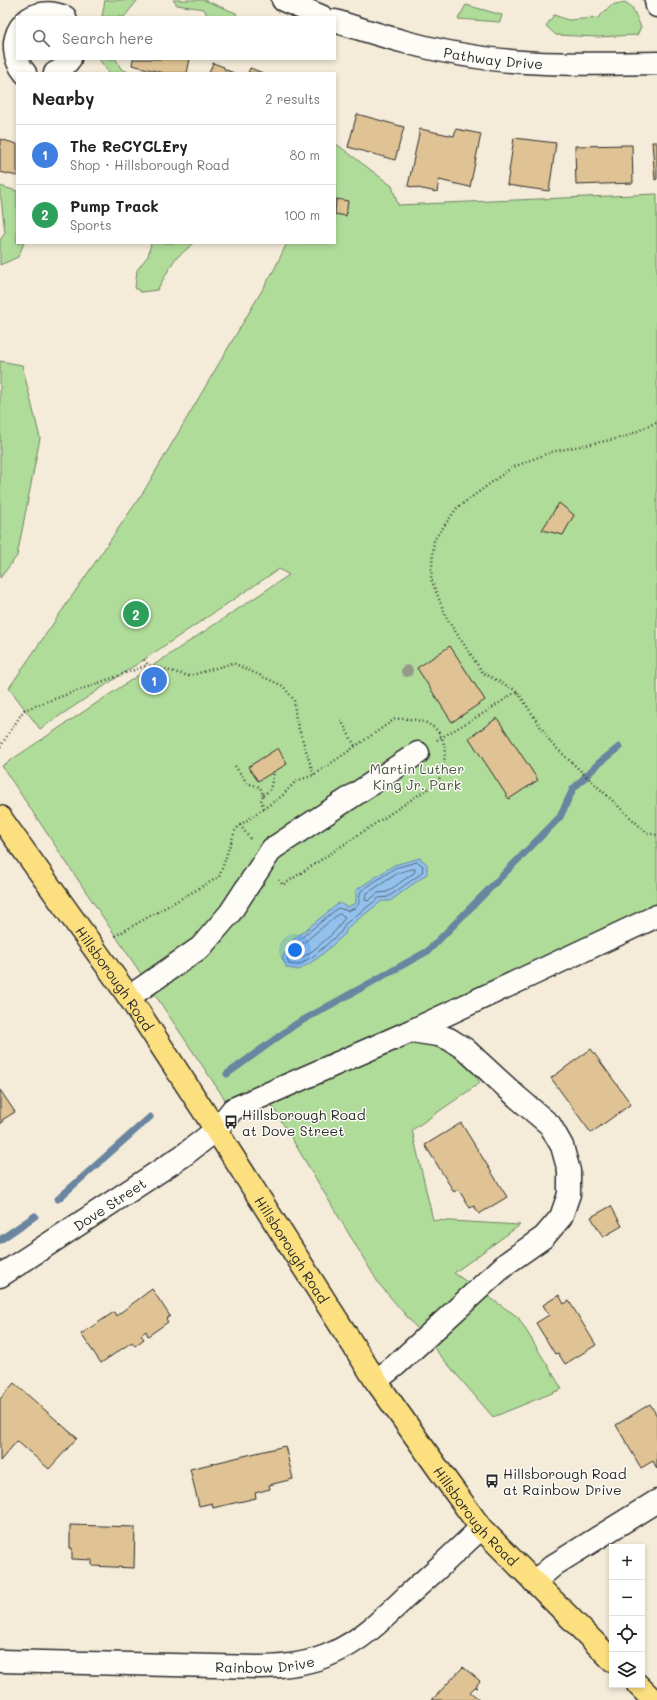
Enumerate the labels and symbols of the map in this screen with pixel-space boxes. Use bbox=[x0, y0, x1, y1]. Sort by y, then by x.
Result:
street label: Pathway Drive bbox=[442, 42, 543, 73]
pin: 2 bbox=[123, 599, 149, 629]
pin: 1 bbox=[141, 665, 167, 695]
park label: Martin Luther King Jr. Park bbox=[370, 759, 464, 794]
street label: Hillsborough Road bbox=[72, 922, 158, 1034]
your location bbox=[285, 940, 305, 960]
place label: Hillsborough Road at Dove Street bbox=[242, 1105, 366, 1140]
bus stop icon: Hillsborough Road at Dove Street bbox=[223, 1114, 239, 1130]
street label: Dove Street bbox=[70, 1173, 149, 1235]
street label: Hillsborough Road bbox=[251, 1192, 333, 1307]
street label: Hillsborough Road bbox=[430, 1462, 522, 1570]
place label: Hillsborough Road at Rainbow Drive bbox=[503, 1464, 627, 1499]
bus stop icon: Hillsborough Road at Rainbow Drive bbox=[484, 1473, 500, 1489]
street label: Rainbow Drive bbox=[215, 1651, 316, 1677]

